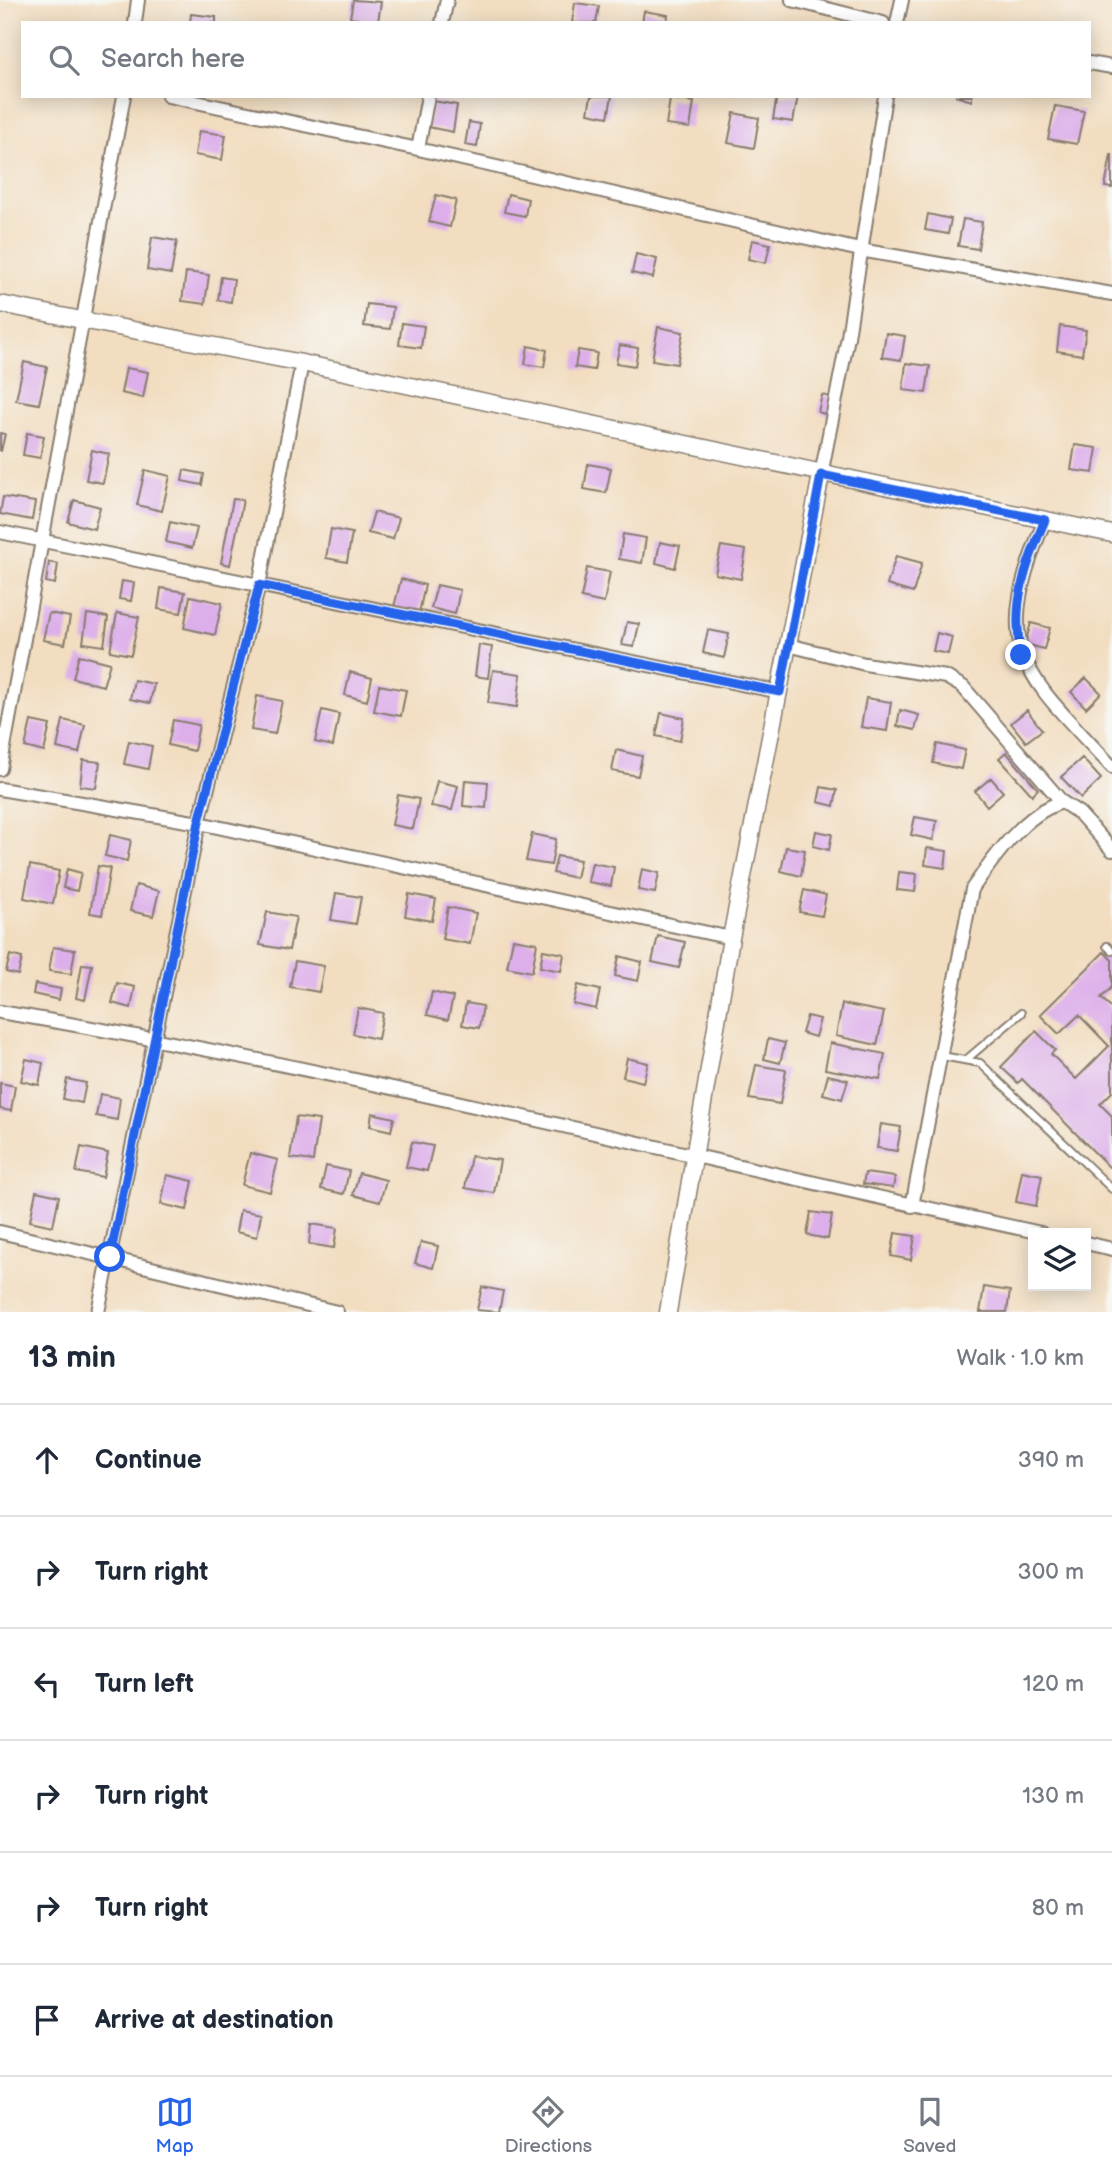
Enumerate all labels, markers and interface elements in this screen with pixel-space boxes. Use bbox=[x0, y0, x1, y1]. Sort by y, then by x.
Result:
search box bbox=[21, 21, 1091, 98]
icon: search bbox=[45, 41, 83, 79]
text: Search here bbox=[101, 44, 245, 75]
route end bbox=[1005, 639, 1036, 670]
map controls bbox=[1028, 1228, 1091, 1291]
button: layers bbox=[1028, 1228, 1091, 1291]
route start bbox=[94, 1241, 125, 1272]
text: 13 min bbox=[28, 1340, 116, 1376]
text: Walk · 1.0 km bbox=[957, 1344, 1084, 1372]
icon: ahead bbox=[28, 1441, 66, 1479]
text: Continue bbox=[95, 1445, 202, 1476]
text: 390 m bbox=[1018, 1446, 1084, 1474]
icon: right bbox=[28, 1553, 66, 1591]
text: Turn right bbox=[95, 1557, 208, 1588]
text: 300 m bbox=[1018, 1558, 1084, 1586]
icon: left bbox=[28, 1665, 66, 1703]
text: Turn left bbox=[95, 1669, 194, 1700]
text: 120 m bbox=[1023, 1670, 1084, 1698]
icon: right bbox=[28, 1777, 66, 1815]
text: Turn right bbox=[95, 1781, 208, 1812]
text: 130 m bbox=[1022, 1782, 1084, 1810]
icon: right bbox=[28, 1889, 66, 1927]
text: Turn right bbox=[95, 1893, 208, 1924]
text: 80 m bbox=[1032, 1894, 1084, 1922]
icon: arrive bbox=[28, 2001, 66, 2039]
text: Arrive at destination bbox=[95, 2005, 334, 2036]
tab: Map bbox=[156, 2093, 194, 2158]
tab: Directions bbox=[505, 2093, 592, 2158]
tab: Saved bbox=[903, 2093, 956, 2158]

